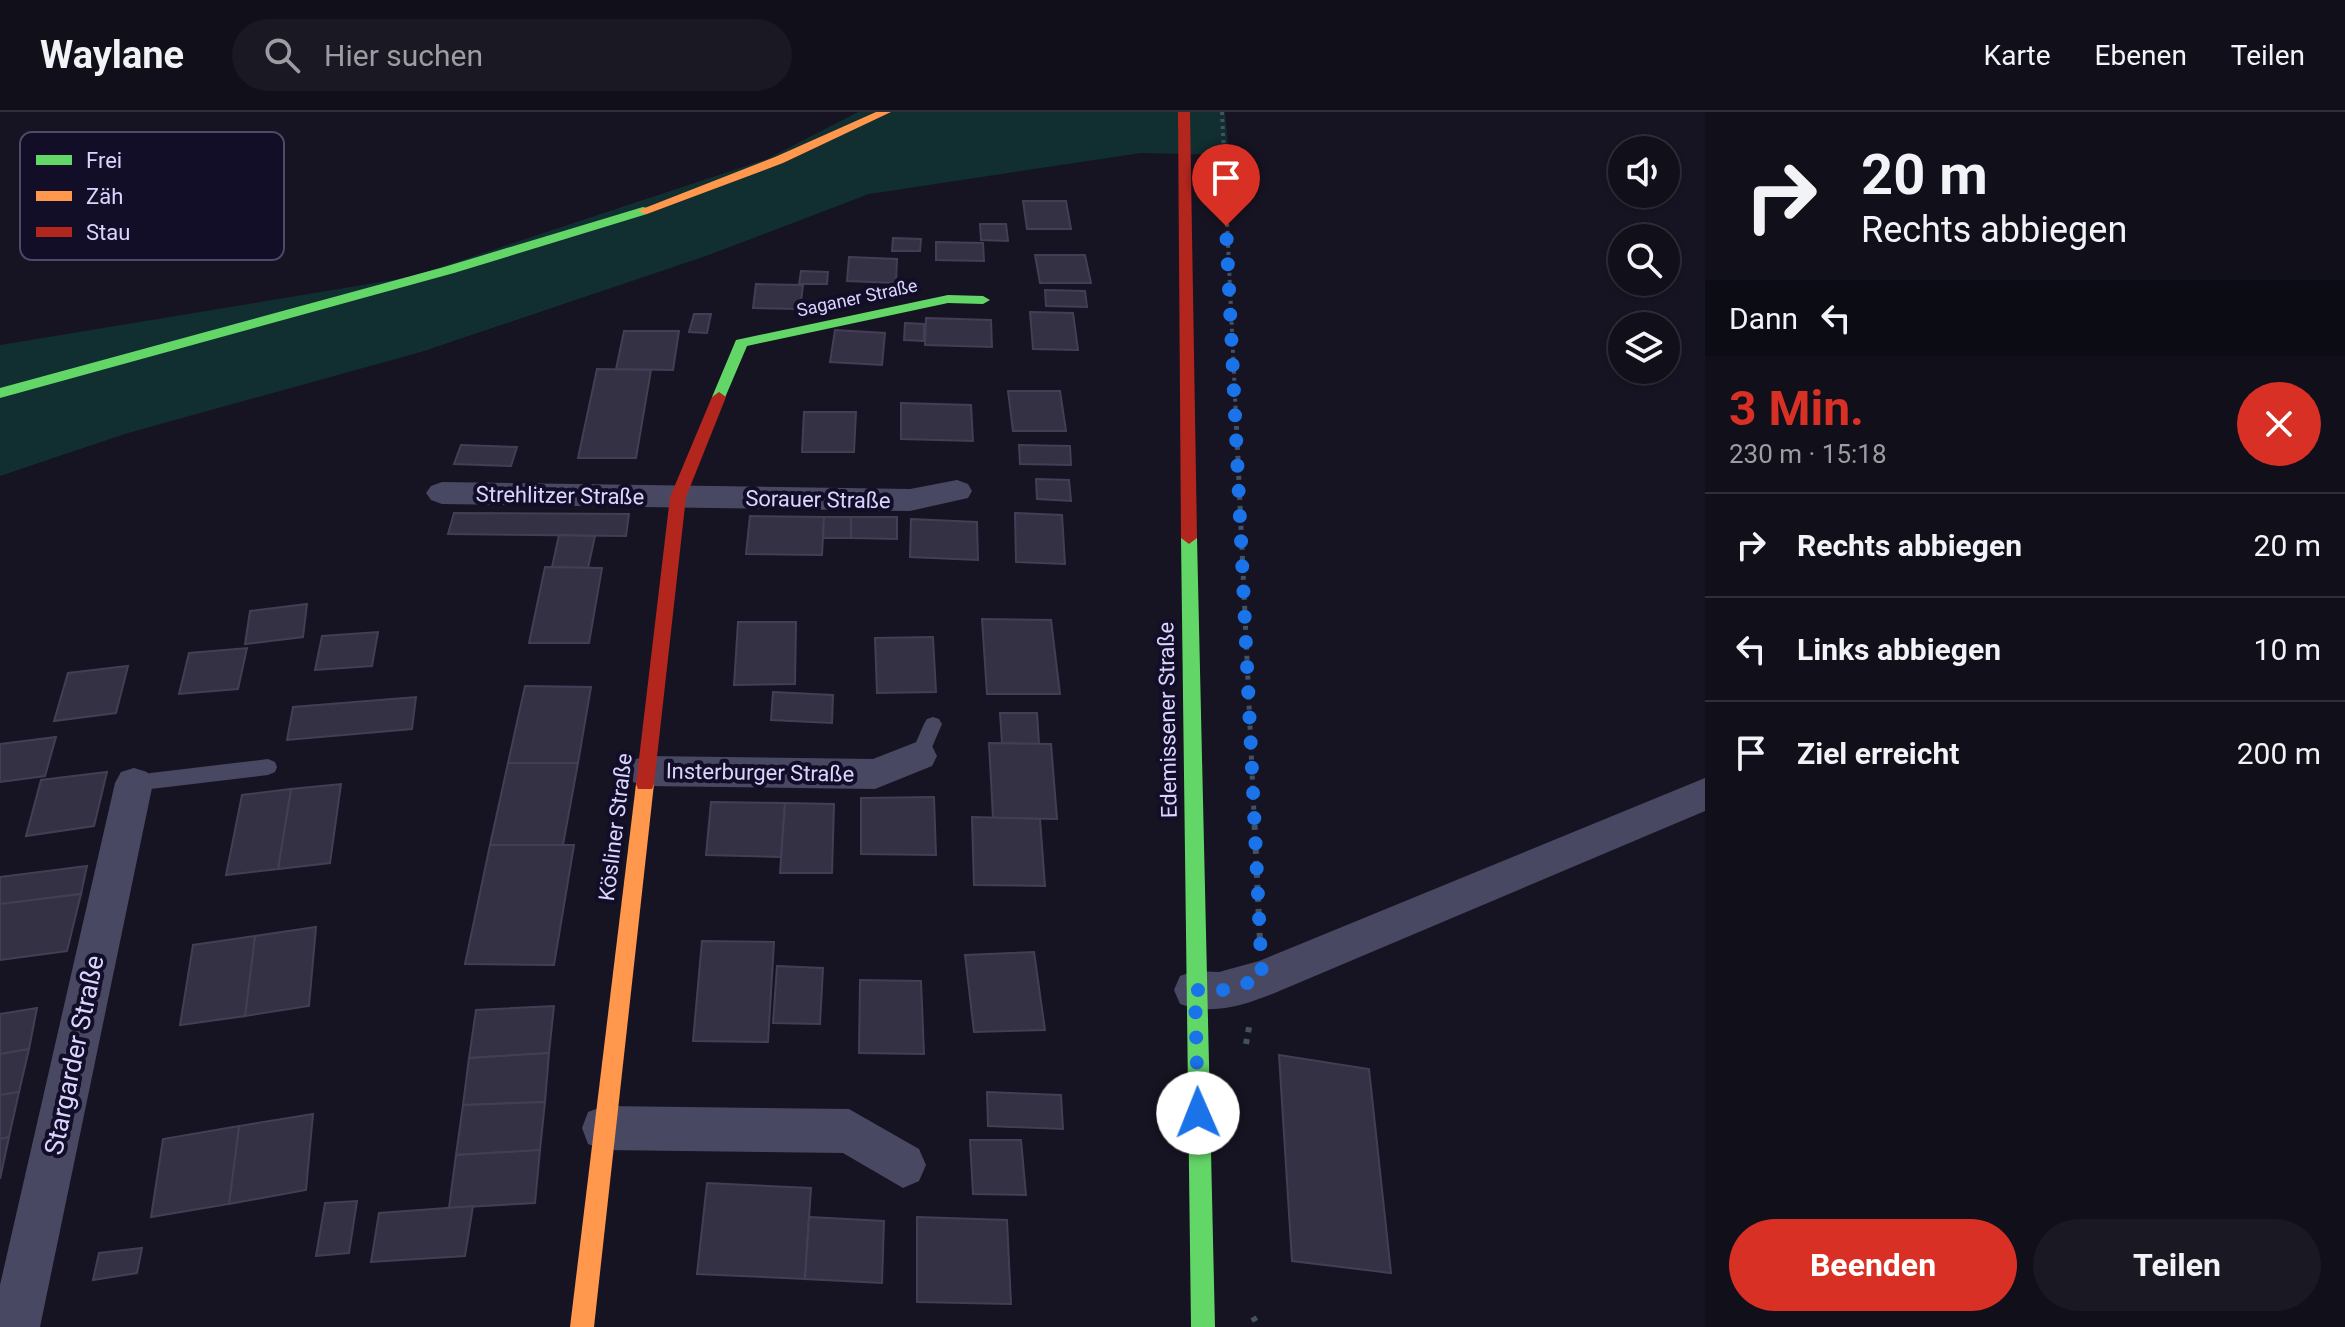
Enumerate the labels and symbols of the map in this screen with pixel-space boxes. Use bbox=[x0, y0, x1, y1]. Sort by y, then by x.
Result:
legend bbox=[20, 132, 284, 260]
pin bbox=[1192, 144, 1260, 226]
text: Frei bbox=[86, 148, 122, 173]
text: Zäh bbox=[86, 184, 123, 209]
text: Stau bbox=[86, 220, 130, 245]
street label: Saganer Straße bbox=[795, 274, 919, 321]
street label: Strehlitzer Straße bbox=[476, 482, 644, 509]
street label: Sorauer Straße bbox=[745, 486, 891, 513]
street label: Edemissener Straße bbox=[1153, 622, 1182, 818]
street label: Kösliner Straße bbox=[594, 752, 637, 902]
street label: Insterburger Straße bbox=[666, 758, 854, 787]
street label: Stargarder Straße bbox=[38, 952, 110, 1158]
position arrow bbox=[1156, 1071, 1240, 1155]

